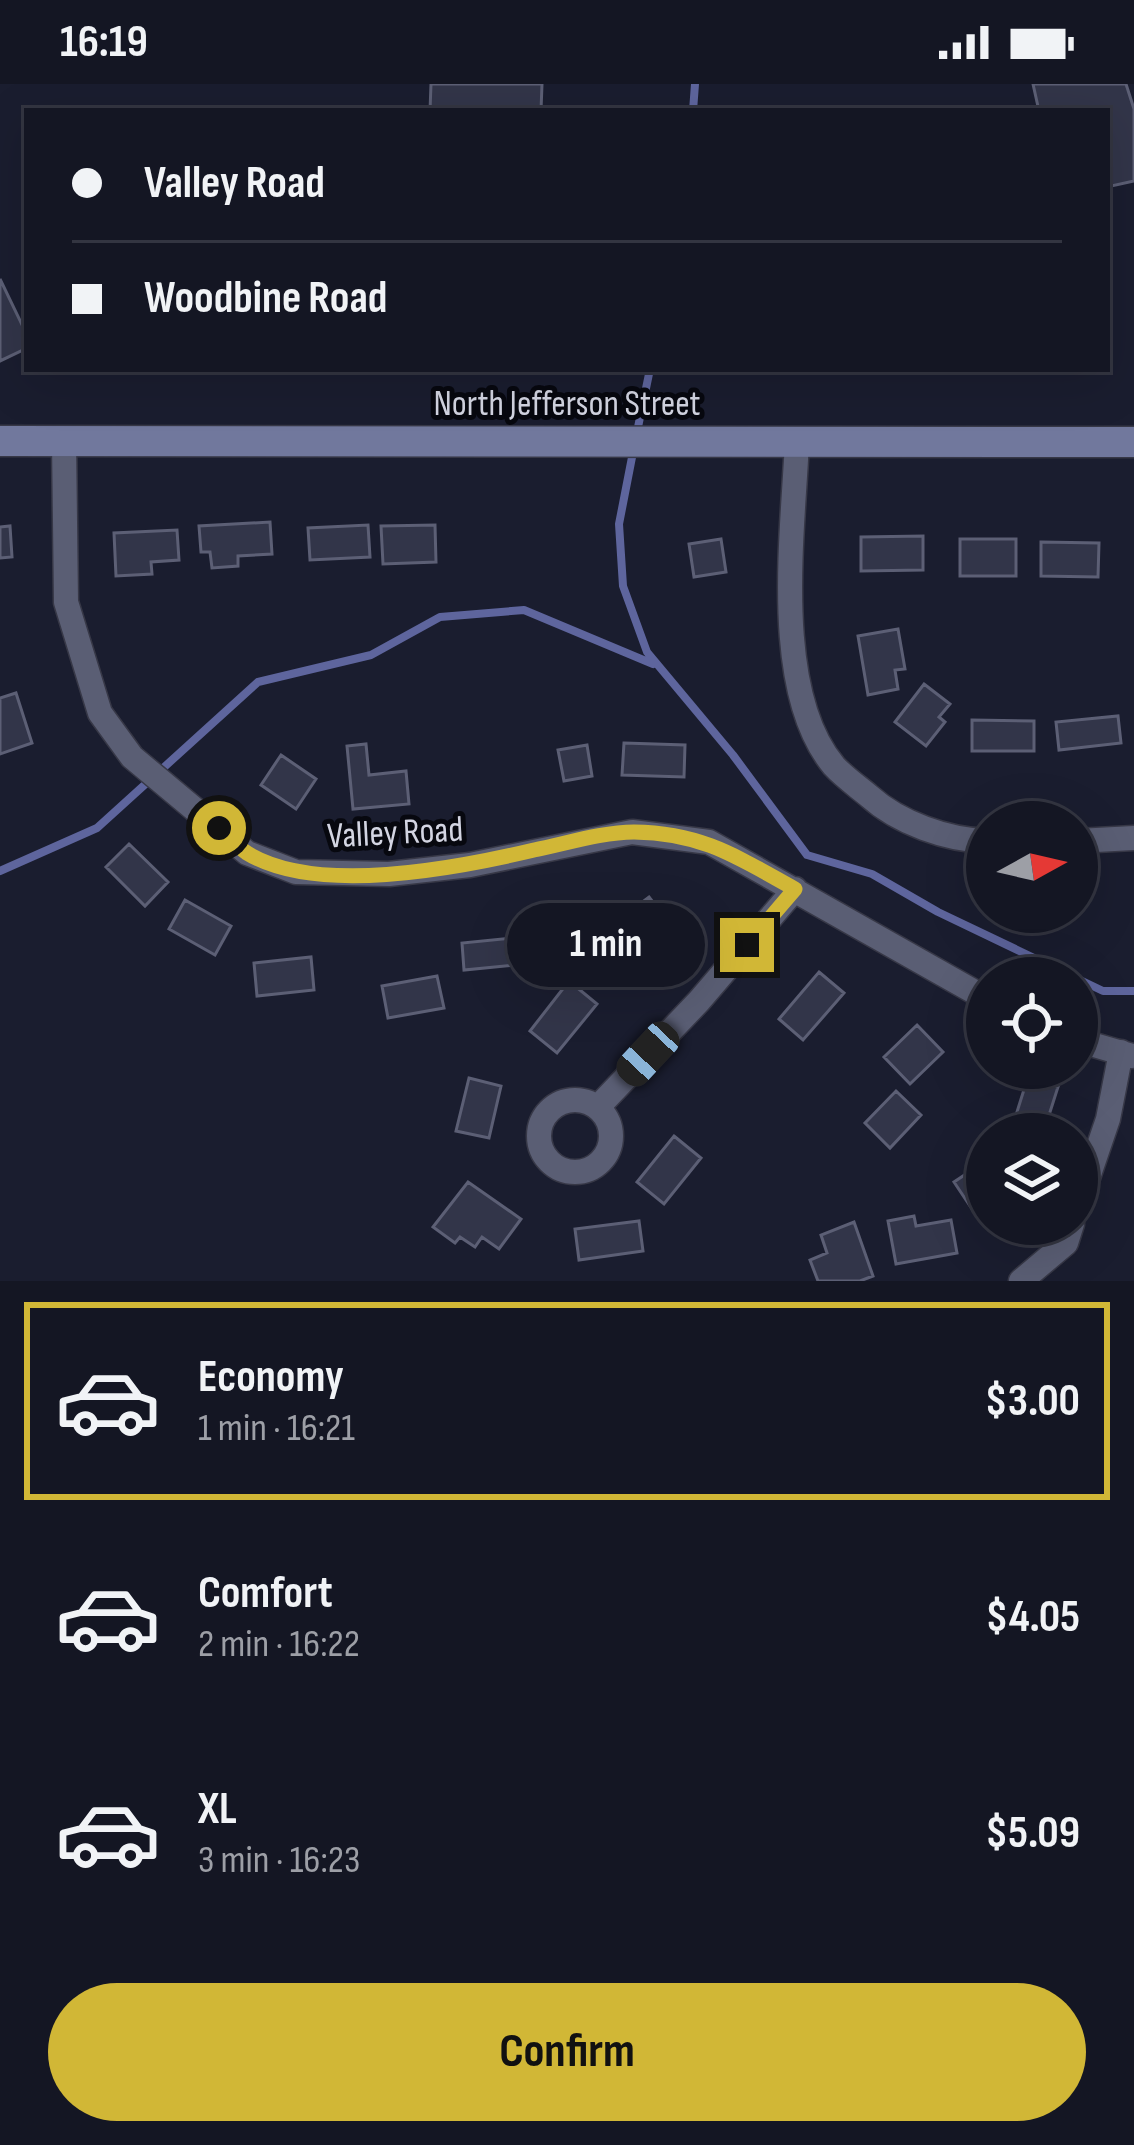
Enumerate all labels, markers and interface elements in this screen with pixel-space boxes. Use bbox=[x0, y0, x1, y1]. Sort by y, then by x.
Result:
text: 16:19 bbox=[60, 15, 148, 70]
text: Valley Road bbox=[144, 156, 325, 211]
text: Woodbine Road bbox=[144, 271, 387, 326]
street label: North Jefferson Street bbox=[433, 383, 701, 426]
route start bbox=[192, 801, 246, 855]
north arrow bbox=[966, 801, 1098, 933]
map controls bbox=[966, 801, 1098, 1245]
street label: Valley Road bbox=[326, 808, 464, 859]
callout: 1 min bbox=[507, 903, 705, 987]
route end bbox=[720, 918, 774, 972]
text: 1 min bbox=[570, 921, 642, 968]
button: locate bbox=[966, 957, 1098, 1089]
car bbox=[610, 1015, 686, 1093]
button: layers bbox=[966, 1113, 1098, 1245]
icon: car bbox=[54, 1347, 162, 1455]
text: Economy bbox=[198, 1350, 344, 1405]
text: $3.00 bbox=[985, 1374, 1080, 1429]
text: 1 min · 16:21 bbox=[198, 1405, 355, 1452]
icon: car bbox=[54, 1563, 162, 1671]
text: Comfort bbox=[198, 1566, 333, 1621]
text: $4.05 bbox=[986, 1590, 1080, 1645]
text: 2 min · 16:22 bbox=[198, 1621, 360, 1668]
icon: car bbox=[54, 1779, 162, 1887]
text: XL bbox=[198, 1782, 237, 1837]
text: $5.09 bbox=[985, 1806, 1080, 1861]
text: 3 min · 16:23 bbox=[198, 1837, 360, 1884]
button: Confirm bbox=[48, 1983, 1086, 2121]

